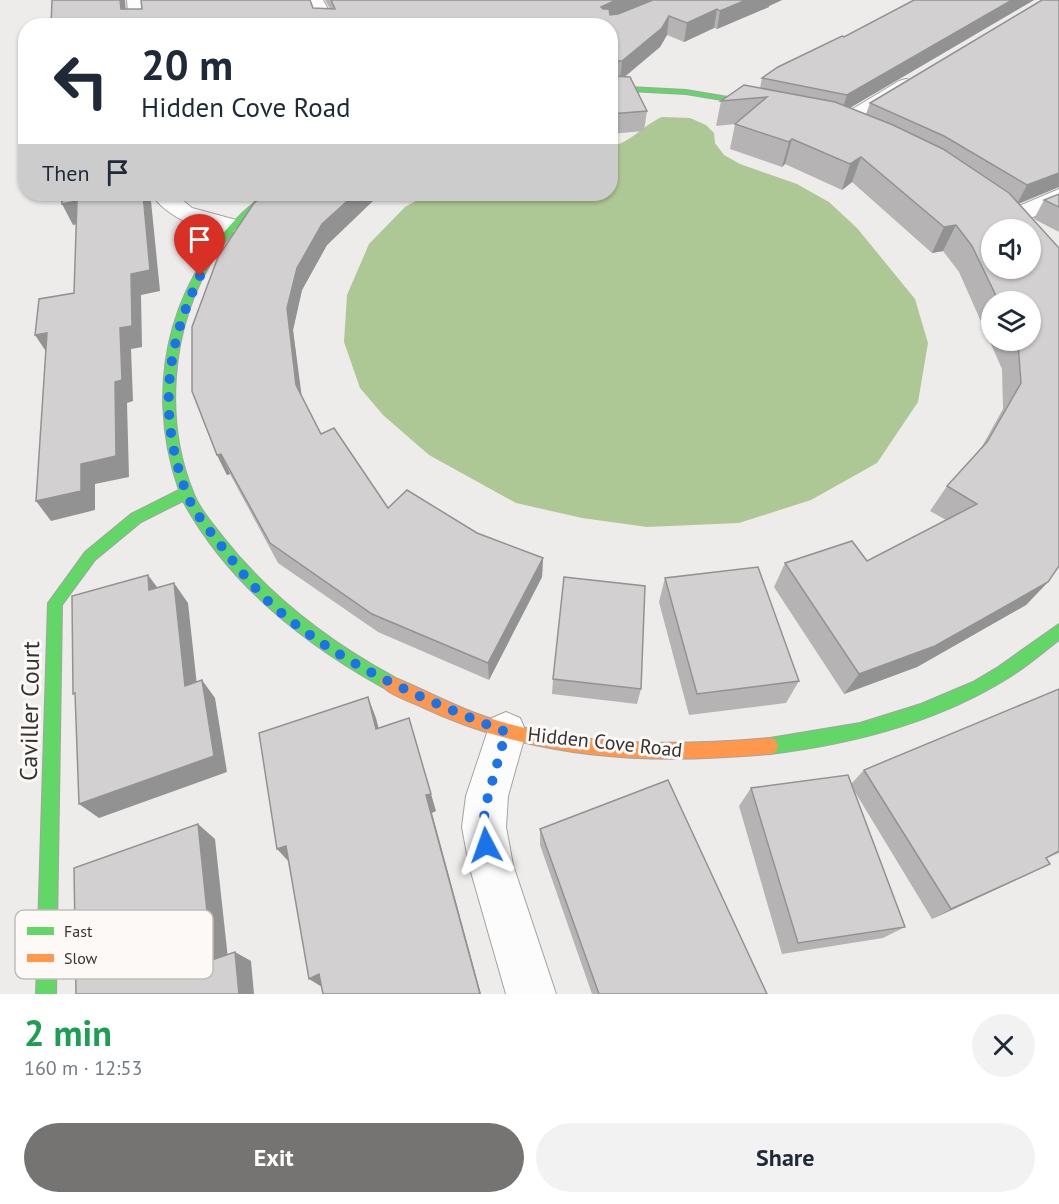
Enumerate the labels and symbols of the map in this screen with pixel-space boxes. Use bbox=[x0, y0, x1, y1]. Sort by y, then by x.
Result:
pin bbox=[174, 214, 225, 276]
street label: Caviller Court bbox=[13, 641, 46, 781]
street label: Hidden Cove Road bbox=[526, 721, 684, 763]
position arrow bbox=[454, 813, 518, 877]
legend bbox=[15, 910, 213, 979]
text: Fast bbox=[64, 921, 93, 941]
text: Slow bbox=[64, 948, 98, 968]

